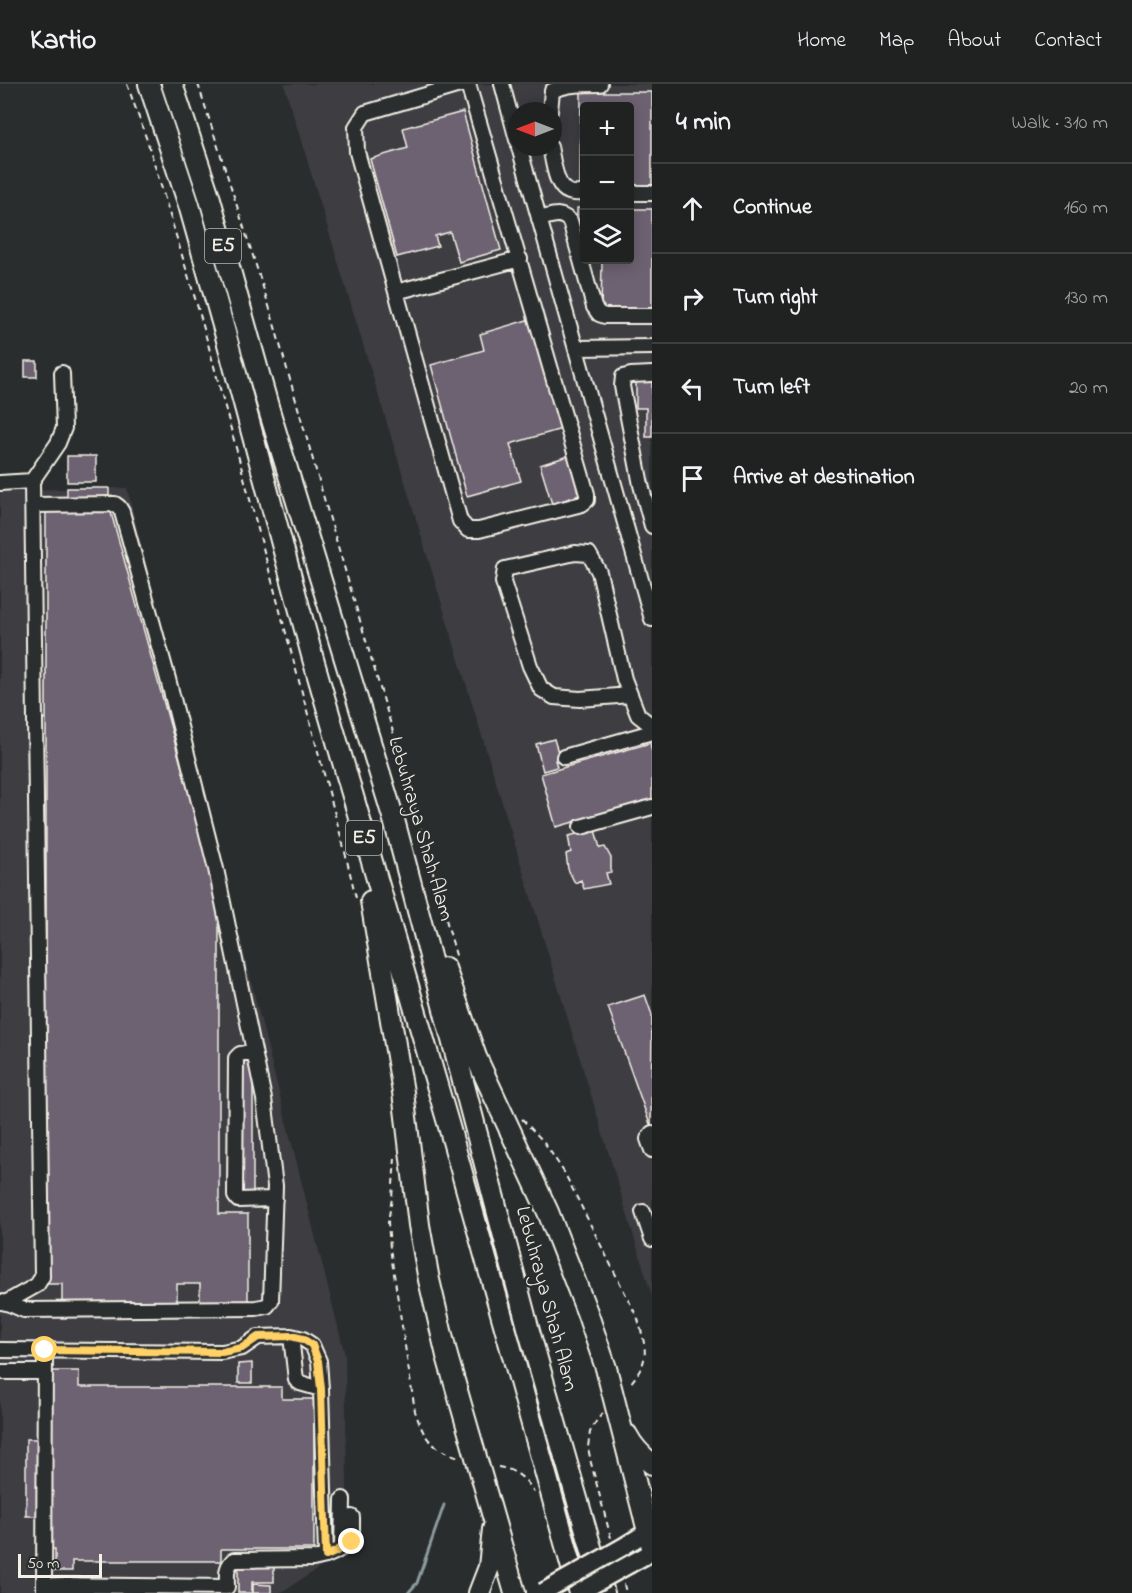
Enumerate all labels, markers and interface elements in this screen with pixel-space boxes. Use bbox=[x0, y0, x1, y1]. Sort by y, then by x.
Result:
text: Kartio bbox=[30, 21, 96, 62]
text: Home bbox=[797, 26, 846, 56]
text: Map bbox=[879, 26, 914, 56]
text: About bbox=[947, 26, 1001, 56]
text: Contact bbox=[1034, 26, 1102, 56]
north arrow bbox=[508, 102, 562, 156]
map controls bbox=[580, 102, 634, 264]
button: + bbox=[580, 102, 634, 156]
text: 4 min bbox=[676, 104, 731, 142]
text: Walk · 310 m bbox=[1012, 109, 1108, 138]
button: − bbox=[580, 156, 634, 210]
icon: ahead bbox=[676, 192, 709, 225]
text: Continue bbox=[733, 192, 812, 224]
text: 160 m bbox=[1064, 194, 1108, 223]
button: layers bbox=[580, 210, 634, 264]
road number: E5 bbox=[205, 229, 241, 263]
icon: right bbox=[676, 282, 709, 315]
text: Turn right bbox=[733, 282, 818, 314]
text: 130 m bbox=[1064, 284, 1108, 313]
icon: left bbox=[676, 372, 709, 405]
text: Turn left bbox=[733, 372, 810, 404]
text: 20 m bbox=[1069, 374, 1108, 403]
icon: arrive bbox=[676, 462, 709, 495]
text: Arrive at destination bbox=[733, 462, 915, 494]
street label: Lebuhraya Shah Alam bbox=[377, 733, 461, 925]
road number: E5 bbox=[346, 821, 382, 855]
street label: Lebuhraya Shah Alam bbox=[505, 1203, 585, 1395]
route start bbox=[31, 1336, 57, 1362]
route end bbox=[338, 1528, 364, 1554]
scale bar bbox=[18, 1551, 102, 1578]
text: 50 m bbox=[27, 1552, 59, 1576]

